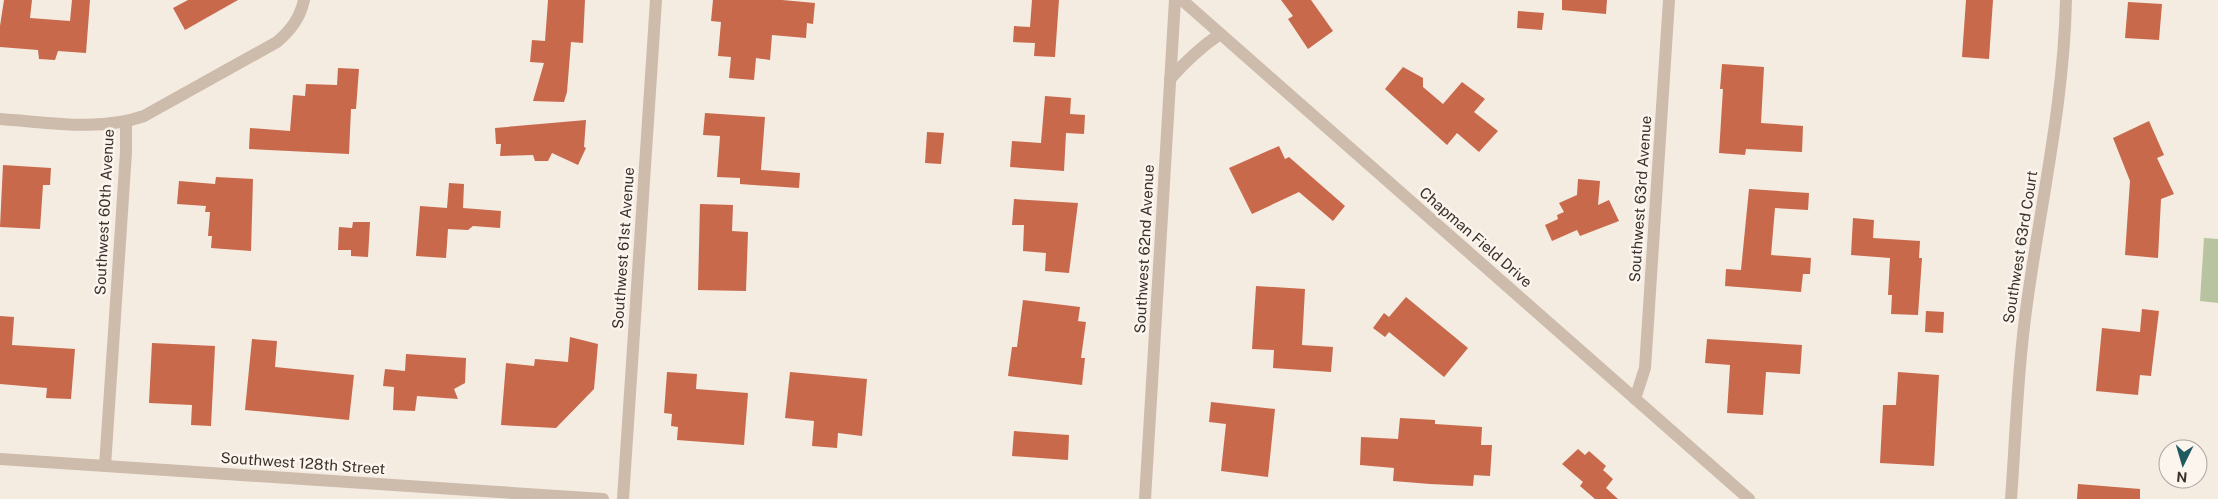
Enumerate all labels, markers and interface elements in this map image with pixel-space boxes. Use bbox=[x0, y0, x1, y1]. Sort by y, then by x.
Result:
street label: Southwest 63rd Avenue bbox=[1626, 115, 1654, 283]
street label: Southwest 60th Avenue bbox=[91, 128, 117, 296]
street label: Southwest 62nd Avenue bbox=[1131, 164, 1157, 334]
street label: Southwest 61st Avenue bbox=[609, 167, 637, 329]
street label: Southwest 63rd Court bbox=[2000, 169, 2040, 325]
street label: Chapman Field Drive bbox=[1416, 184, 1536, 290]
north arrow bbox=[2158, 439, 2208, 489]
street label: Southwest 128th Street bbox=[220, 449, 386, 477]
text: N bbox=[2176, 469, 2188, 485]

